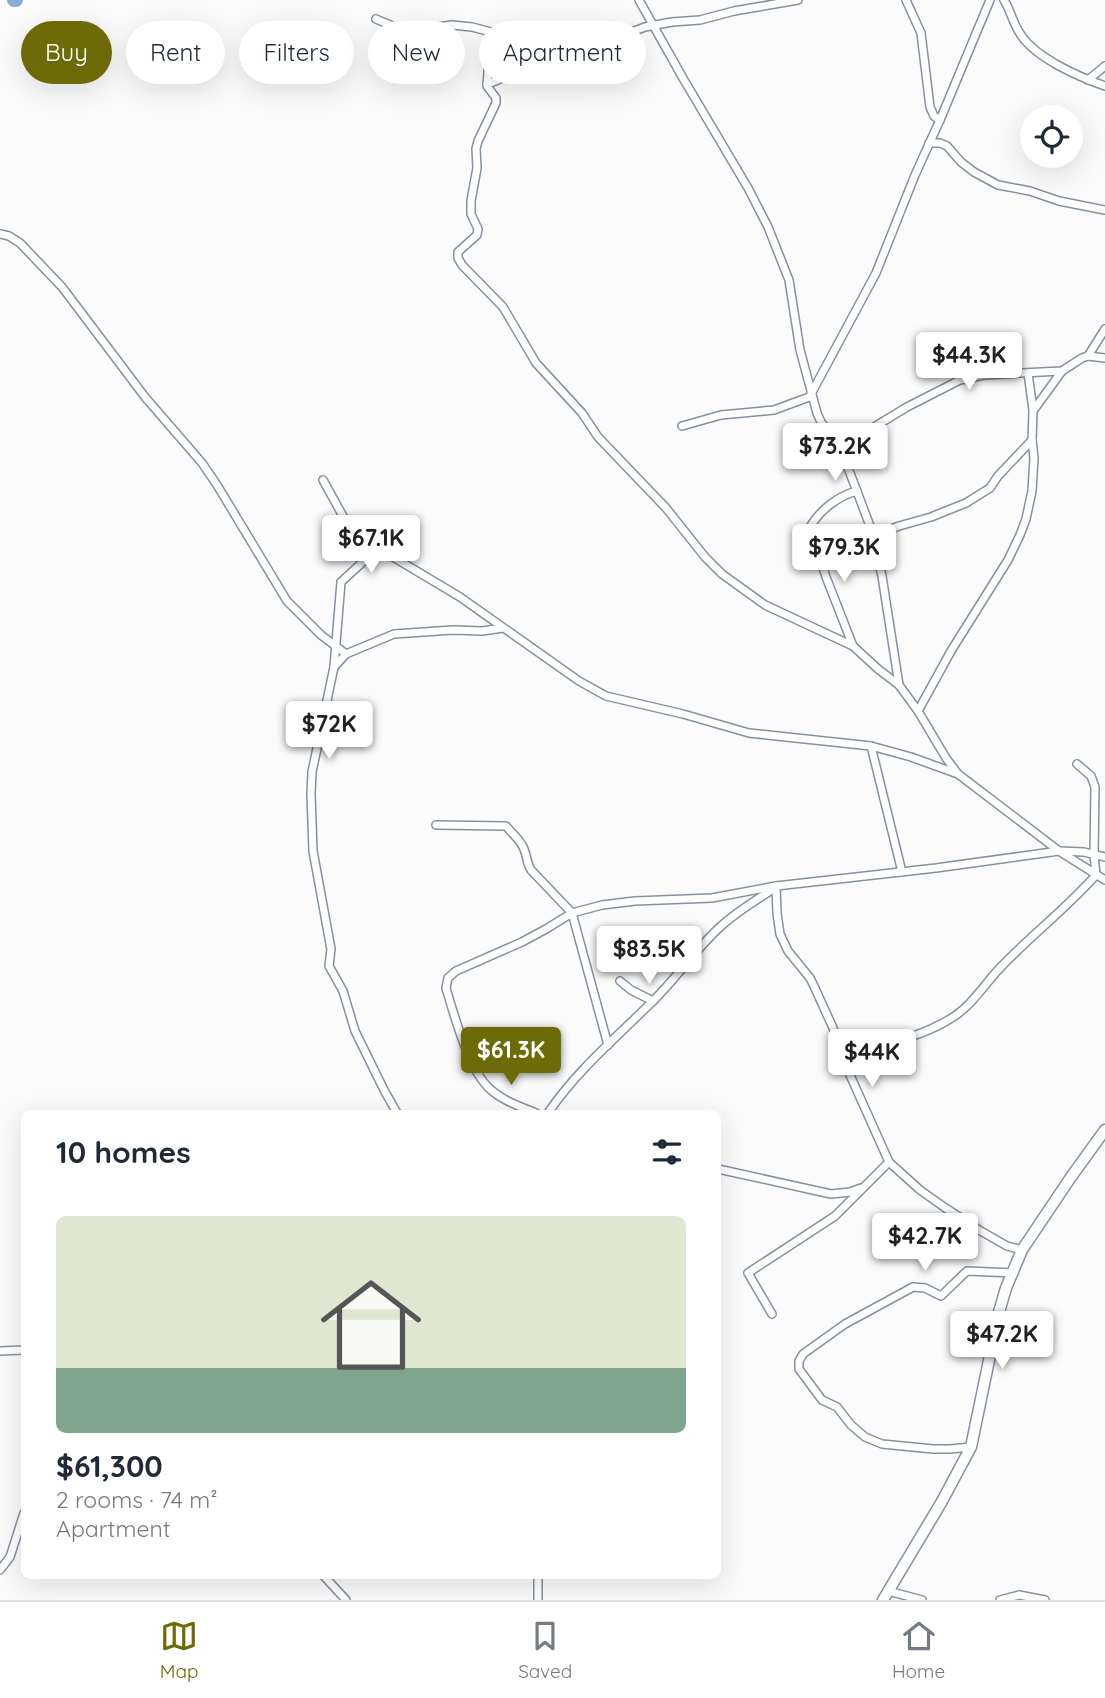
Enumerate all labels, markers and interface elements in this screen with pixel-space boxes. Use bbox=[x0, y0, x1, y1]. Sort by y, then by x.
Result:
chip: Buy bbox=[21, 21, 112, 84]
chip: Rent bbox=[126, 21, 225, 84]
chip: Filters bbox=[239, 21, 354, 84]
chip: New bbox=[368, 21, 465, 84]
chip: Apartment bbox=[479, 21, 646, 84]
map controls bbox=[1020, 105, 1083, 168]
button: locate bbox=[1020, 105, 1083, 168]
pin: $44.3K bbox=[912, 332, 1026, 392]
text: $44.3K bbox=[932, 340, 1006, 369]
pin: $73.2K bbox=[778, 424, 892, 483]
text: $73.2K bbox=[799, 431, 871, 460]
pin: $67.1K bbox=[314, 516, 428, 575]
text: $67.1K bbox=[338, 523, 404, 552]
pin: $79.3K bbox=[787, 524, 901, 584]
text: $79.3K bbox=[808, 532, 880, 561]
pin: $72K bbox=[288, 702, 370, 761]
text: $72K bbox=[302, 709, 356, 738]
pin: $83.5K bbox=[592, 926, 706, 986]
text: $83.5K bbox=[613, 934, 685, 963]
pin: $61.3K bbox=[454, 1028, 568, 1087]
pin: $44K bbox=[831, 1030, 913, 1089]
text: $61.3K bbox=[477, 1035, 545, 1064]
text: $44K bbox=[844, 1037, 900, 1066]
text: 10 homes bbox=[56, 1133, 191, 1171]
icon: filters bbox=[648, 1133, 686, 1171]
pin: $42.7K bbox=[868, 1214, 982, 1273]
text: $42.7K bbox=[888, 1221, 962, 1250]
icon: home bbox=[308, 1262, 434, 1388]
pin: $47.2K bbox=[945, 1312, 1059, 1371]
text: $47.2K bbox=[966, 1319, 1038, 1348]
text: $61,300 bbox=[56, 1447, 163, 1485]
text: 2 rooms · 74 m² bbox=[56, 1485, 218, 1514]
text: Apartment bbox=[56, 1514, 170, 1543]
tab: Map bbox=[160, 1617, 199, 1683]
tab: Saved bbox=[518, 1617, 572, 1683]
tab: Home bbox=[892, 1617, 945, 1683]

